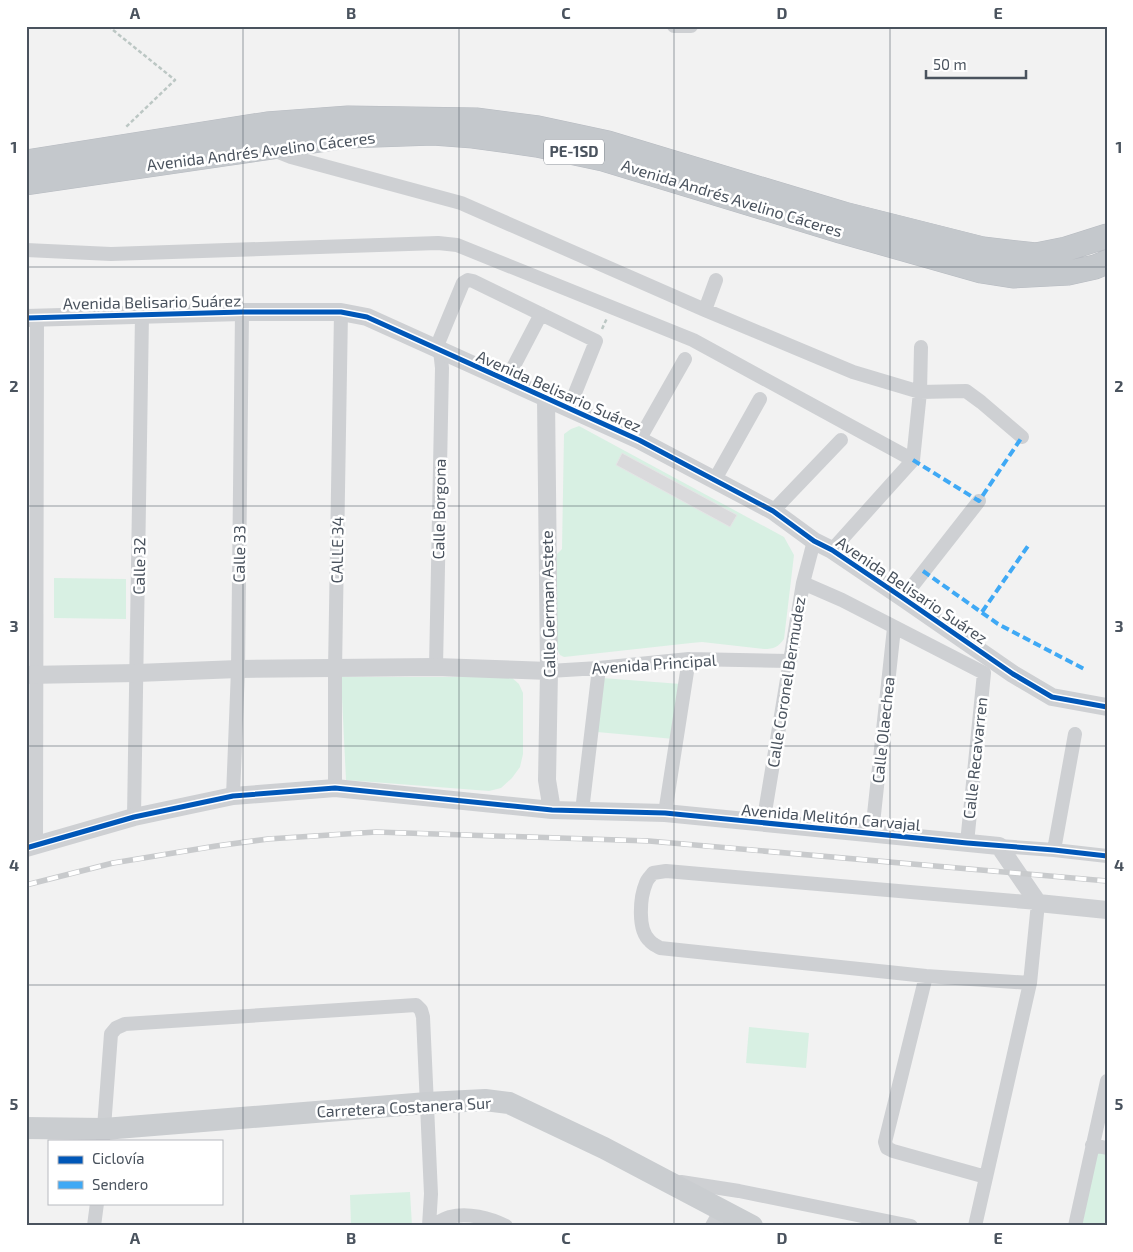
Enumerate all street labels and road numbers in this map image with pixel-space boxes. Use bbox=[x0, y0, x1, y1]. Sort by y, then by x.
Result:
street label: Avenida Andrés Avelino Cáceres bbox=[146, 127, 376, 174]
road number: PE-1SD bbox=[544, 140, 604, 164]
street label: Avenida Andrés Avelino Cáceres bbox=[619, 155, 845, 240]
street label: Avenida Belisario Suárez bbox=[63, 290, 241, 313]
street label: Avenida Belisario Suárez bbox=[474, 346, 645, 436]
street label: Calle Borgona bbox=[428, 458, 449, 560]
street label: CALLE 34 bbox=[326, 516, 347, 584]
street label: Calle 33 bbox=[229, 525, 248, 583]
street label: Calle German Astete bbox=[537, 530, 558, 678]
street label: Avenida Belisario Suárez bbox=[833, 532, 992, 647]
street label: Calle 32 bbox=[129, 537, 149, 595]
street label: Calle Coronel Bermudez bbox=[763, 595, 808, 769]
street label: Avenida Principal bbox=[591, 650, 717, 677]
street label: Calle Olaechea bbox=[867, 676, 898, 784]
street label: Calle Recavarren bbox=[959, 696, 990, 820]
street label: Avenida Melitón Carvajal bbox=[741, 799, 922, 835]
street label: Carretera Costanera Sur bbox=[316, 1092, 492, 1121]

